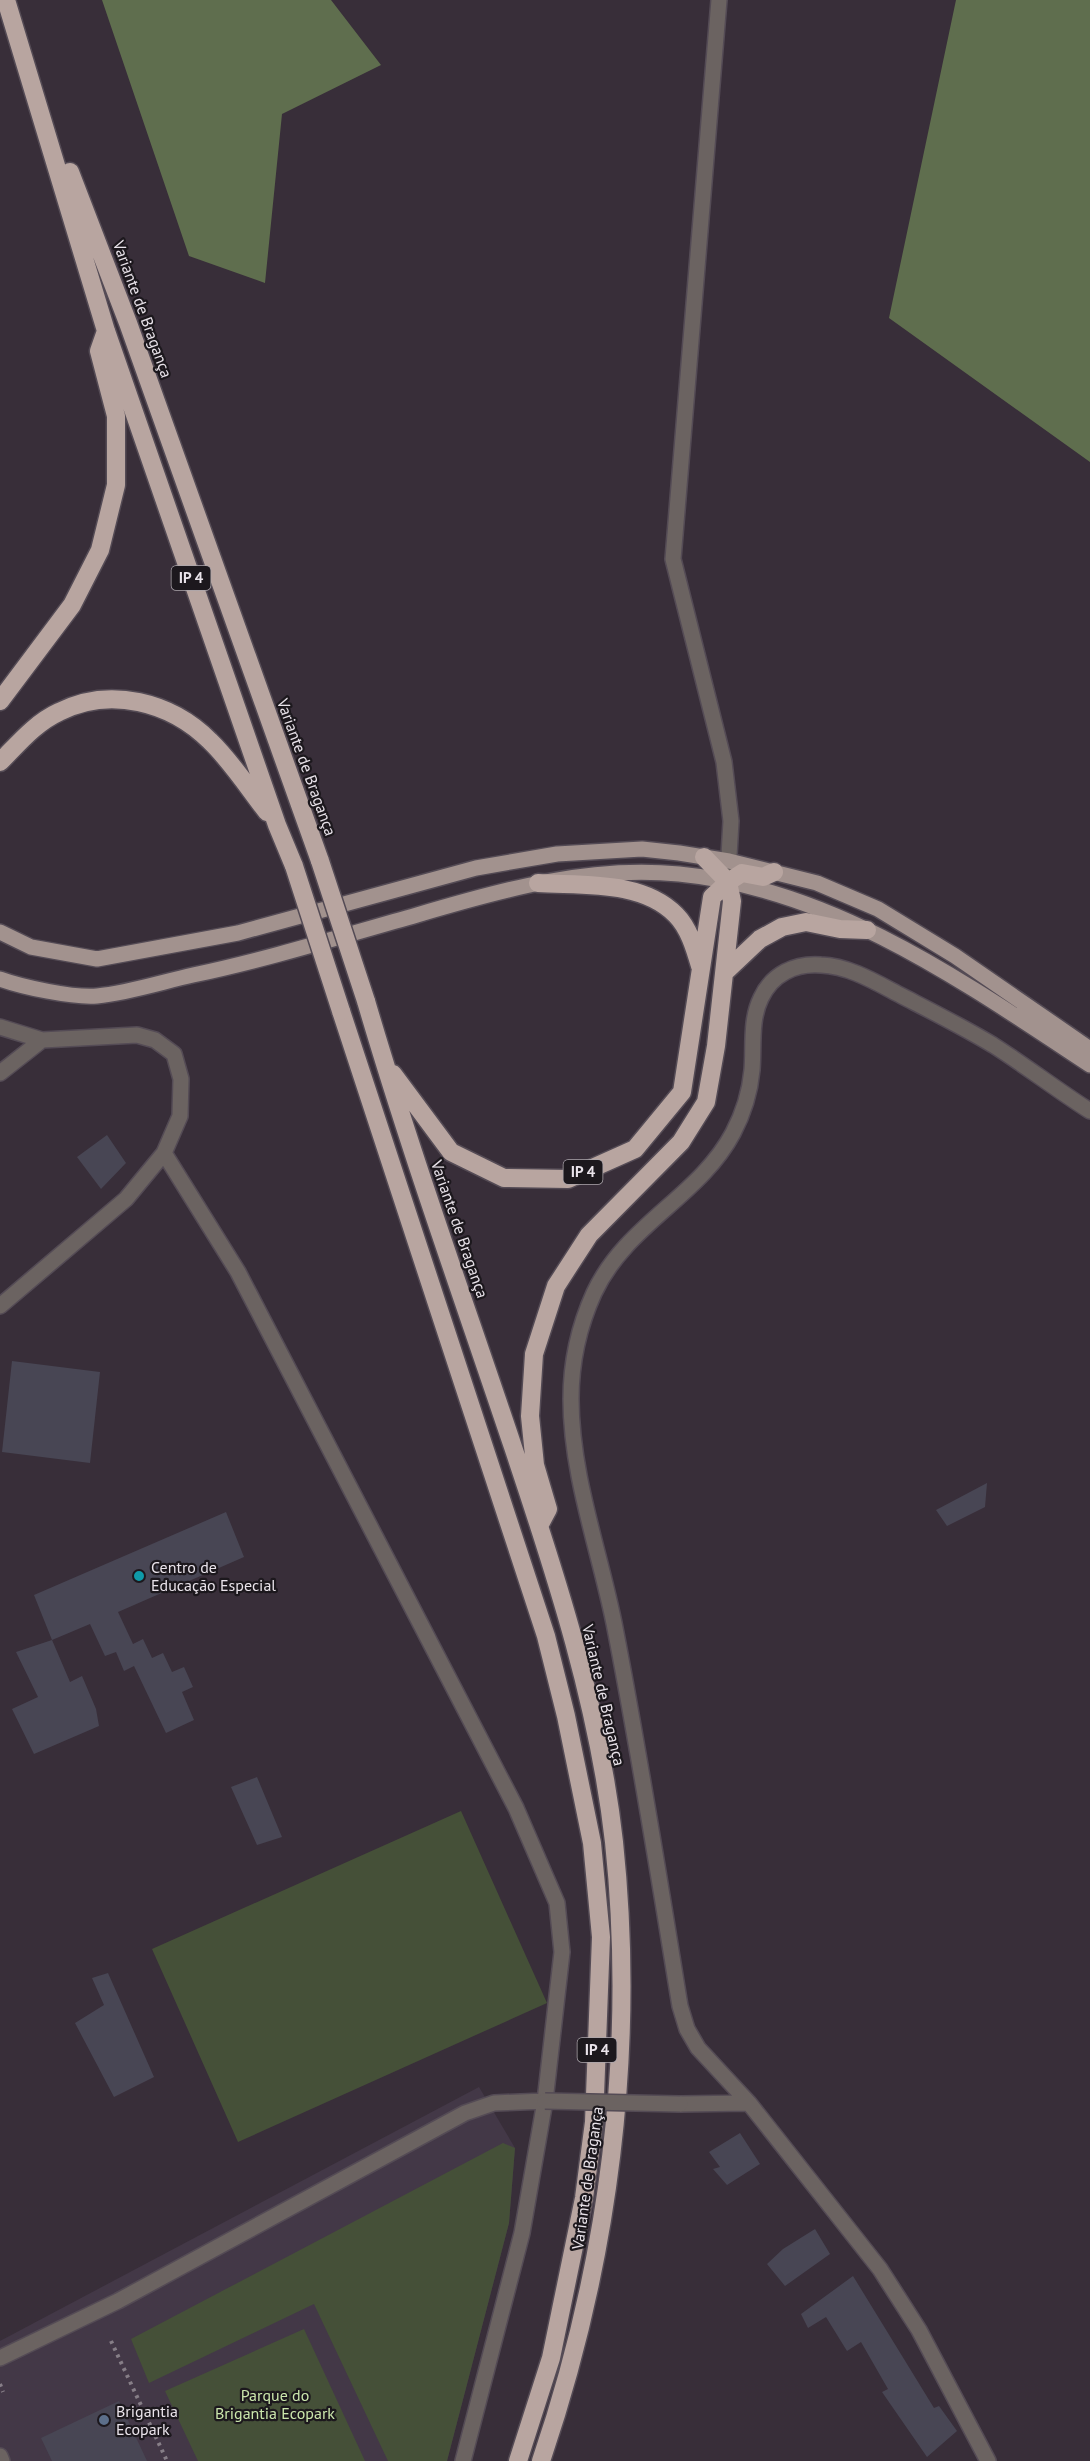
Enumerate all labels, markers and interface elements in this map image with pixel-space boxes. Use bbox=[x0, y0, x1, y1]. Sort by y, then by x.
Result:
street label: Variante de Bragança bbox=[109, 237, 177, 380]
road number: IP 4 bbox=[172, 566, 210, 590]
street label: Variante de Bragança bbox=[273, 695, 341, 838]
street label: Variante de Bragança bbox=[427, 1157, 493, 1301]
road number: IP 4 bbox=[564, 1160, 602, 1184]
place label: Centro de Educação Especial bbox=[151, 1557, 276, 1595]
marker: Centro de Educação Especial bbox=[132, 1569, 146, 1583]
street label: Variante de Bragança bbox=[578, 1621, 630, 1768]
road number: IP 4 bbox=[578, 2038, 616, 2062]
street label: Variante de Bragança bbox=[567, 2105, 607, 2252]
park label: Parque do Brigantia Ecopark bbox=[215, 2385, 335, 2423]
place label: Brigantia Ecopark bbox=[116, 2401, 178, 2439]
marker: Brigantia Ecopark bbox=[97, 2413, 111, 2427]

